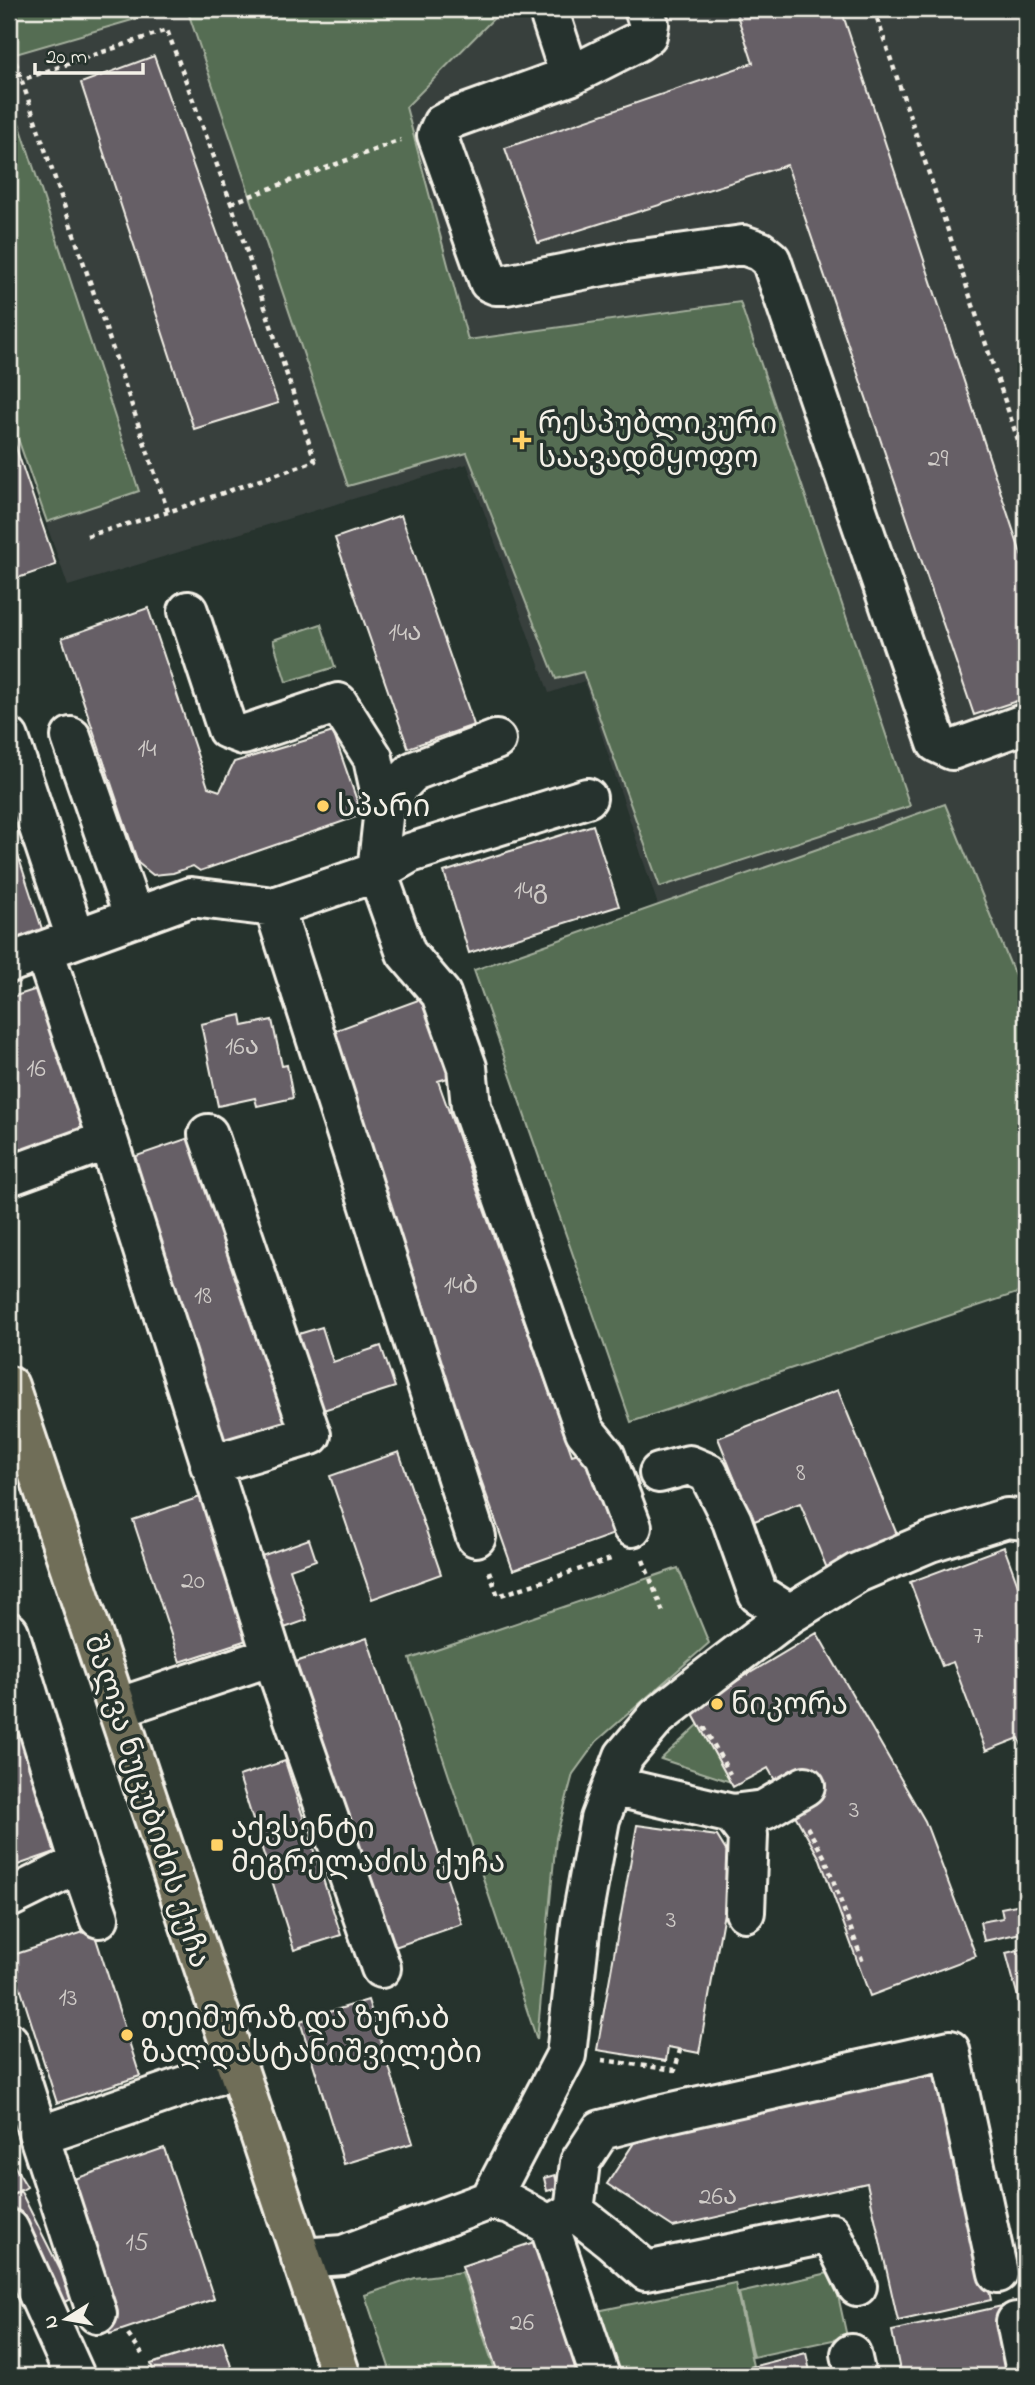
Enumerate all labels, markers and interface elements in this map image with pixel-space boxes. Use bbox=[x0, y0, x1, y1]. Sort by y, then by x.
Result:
scale bar bbox=[35, 32, 144, 76]
text: 20 m bbox=[46, 43, 87, 73]
place label: რესპუბლიკური საავადმყოფო bbox=[538, 404, 777, 482]
marker: რესპუბლიკური საავადმყოფო bbox=[512, 430, 532, 450]
house number: 29 bbox=[928, 441, 949, 479]
house number: 14ა bbox=[388, 615, 422, 653]
house number: 14 bbox=[138, 731, 157, 769]
place label: სპარი bbox=[337, 787, 430, 831]
marker: სპარი bbox=[315, 798, 331, 814]
house number: 14გ bbox=[514, 873, 548, 911]
house number: 16ა bbox=[225, 1029, 259, 1067]
house number: 16 bbox=[26, 1051, 46, 1089]
house number: 14ბ bbox=[444, 1268, 478, 1306]
house number: 18 bbox=[194, 1278, 212, 1316]
house number: 8 bbox=[796, 1455, 806, 1493]
house number: 20 bbox=[181, 1563, 205, 1601]
house number: 7 bbox=[973, 1618, 984, 1656]
street label: შალვა ნუცუბიძის ქუჩა bbox=[70, 1630, 220, 1974]
place label: ნიკორა bbox=[731, 1685, 848, 1729]
marker: ნიკორა bbox=[709, 1696, 725, 1712]
house number: 3 bbox=[849, 1792, 859, 1830]
place label: აქვსენტი მეგრელაძის ქუჩა bbox=[231, 1809, 505, 1887]
marker: აქვსენტი მეგრელაძის ქუჩა bbox=[209, 1837, 225, 1853]
house number: 3 bbox=[666, 1902, 676, 1940]
house number: 13 bbox=[58, 1980, 78, 2018]
place label: თეიმურაზ და ზურაბ ზალდასტანიშვილები bbox=[141, 1999, 482, 2077]
marker: თეიმურაზ და ზურაბ ზალდასტანიშვილები bbox=[119, 2027, 135, 2043]
house number: 26ა bbox=[699, 2179, 737, 2217]
house number: 15 bbox=[125, 2225, 149, 2263]
north arrow bbox=[32, 2284, 102, 2354]
house number: 26 bbox=[510, 2305, 534, 2343]
text: N bbox=[37, 2313, 66, 2331]

